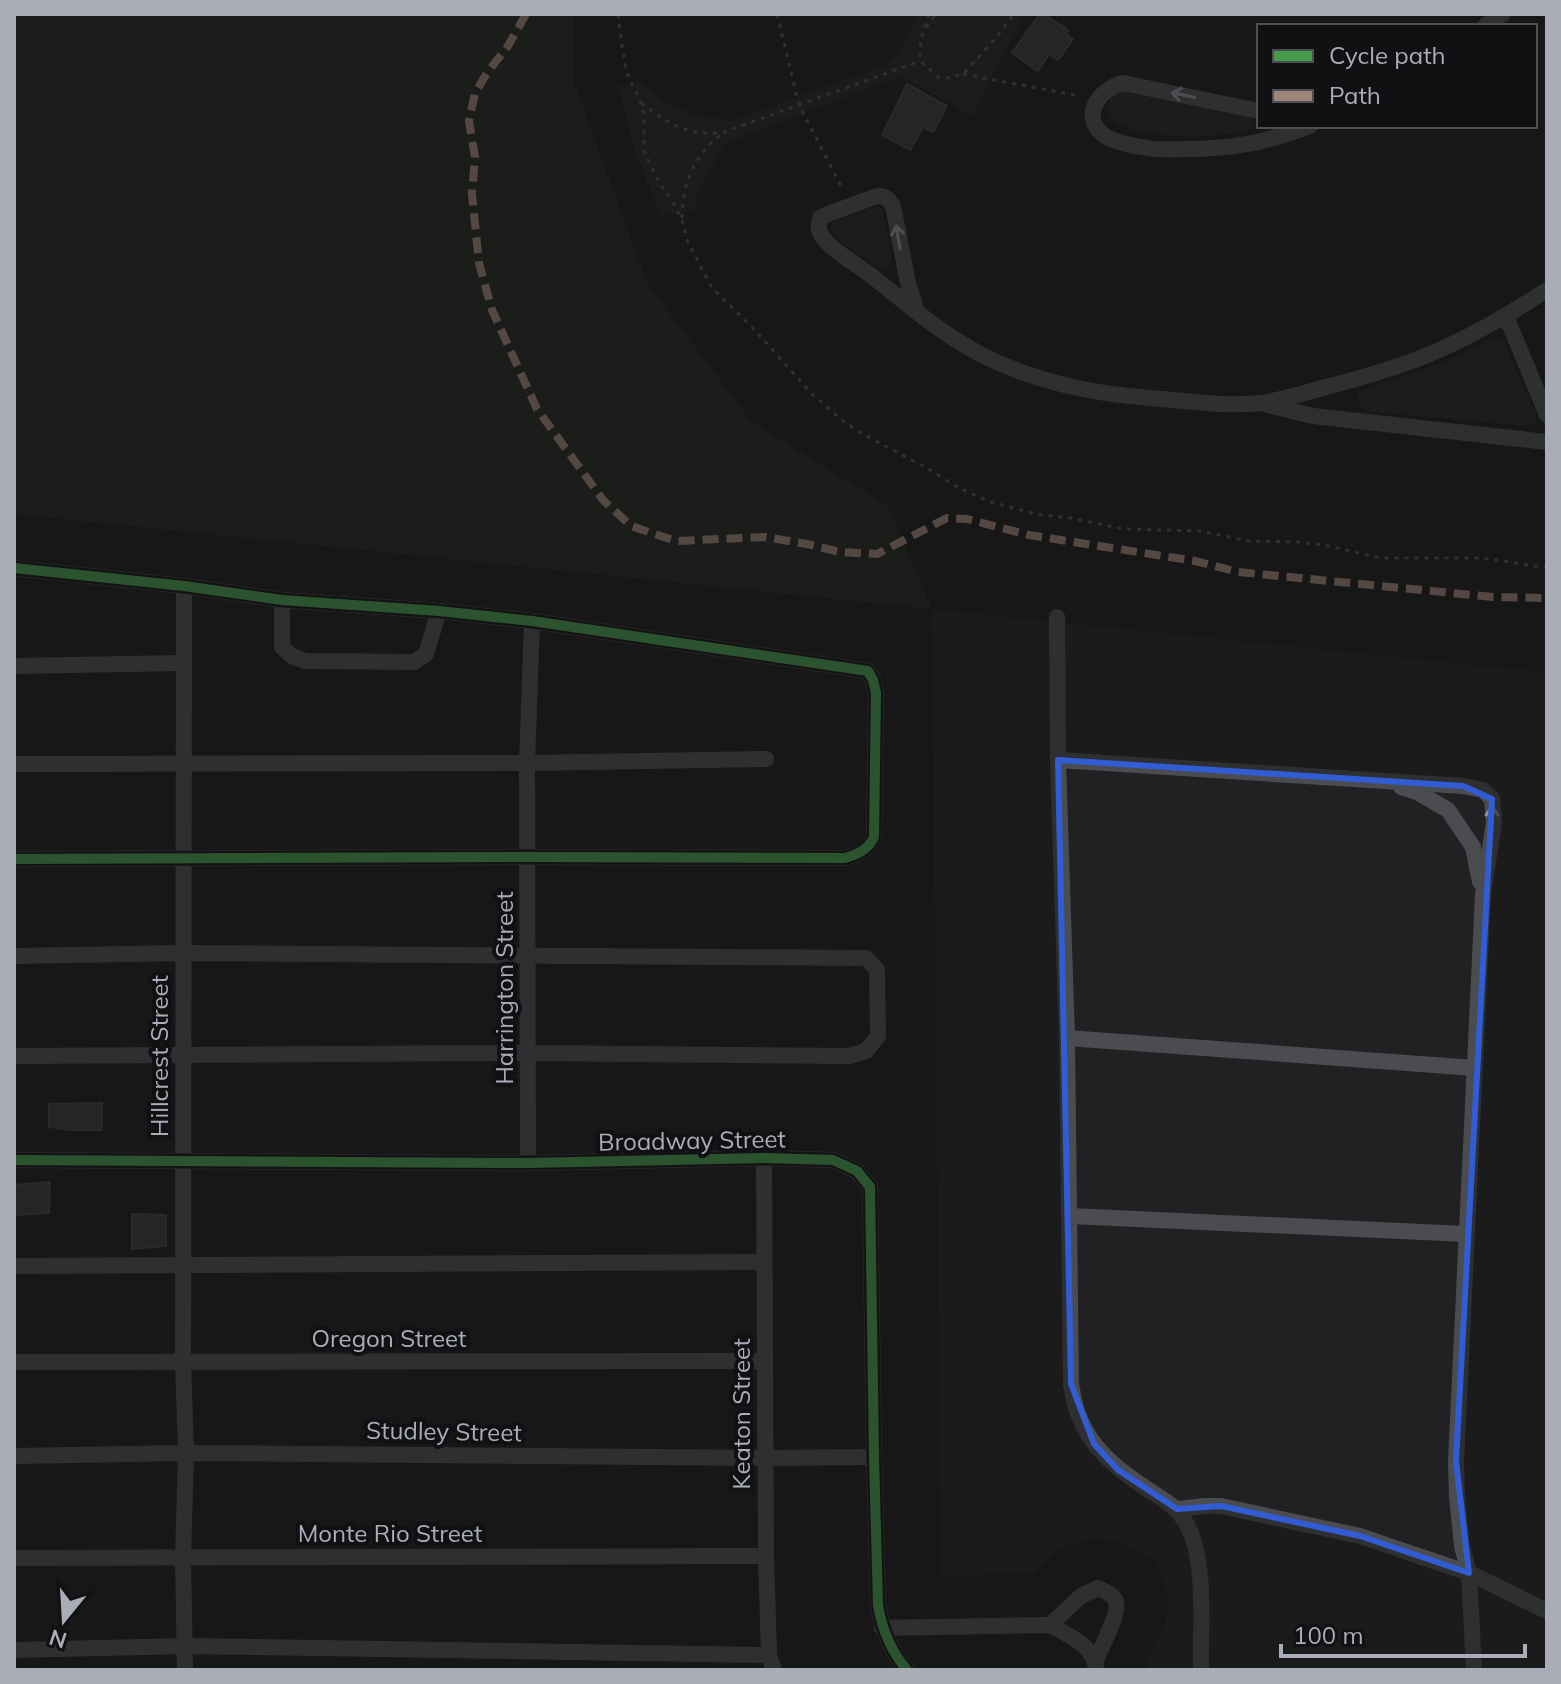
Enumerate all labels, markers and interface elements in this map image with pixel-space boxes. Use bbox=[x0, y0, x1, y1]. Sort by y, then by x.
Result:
legend bbox=[1257, 24, 1537, 128]
text: Cycle path bbox=[1329, 40, 1446, 70]
text: Path bbox=[1329, 80, 1381, 110]
one-way arrow bbox=[1170, 87, 1196, 102]
one-way arrow bbox=[890, 224, 905, 250]
one-way arrow bbox=[1485, 805, 1500, 832]
street label: Harrington Street bbox=[489, 891, 519, 1085]
street label: Hillcrest Street bbox=[144, 975, 174, 1137]
street label: Broadway Street bbox=[598, 1123, 786, 1157]
street label: Oregon Street bbox=[311, 1323, 467, 1353]
street label: Keaton Street bbox=[726, 1338, 756, 1490]
street label: Studley Street bbox=[366, 1415, 522, 1447]
street label: Monte Rio Street bbox=[298, 1518, 482, 1548]
north arrow bbox=[24, 1580, 104, 1660]
scale bar bbox=[1281, 1608, 1525, 1658]
text: 100 m bbox=[1293, 1620, 1364, 1650]
text: N bbox=[46, 1623, 70, 1655]

